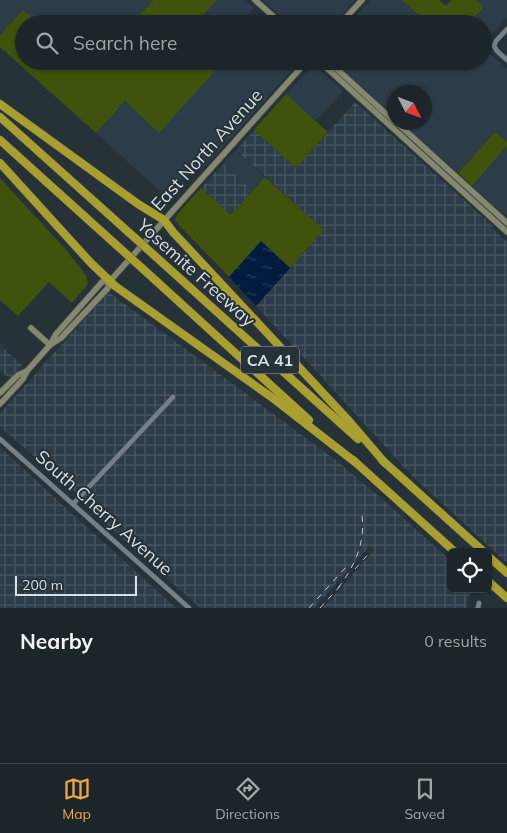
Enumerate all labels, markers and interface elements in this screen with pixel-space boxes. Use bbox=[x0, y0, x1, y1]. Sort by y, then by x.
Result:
search box bbox=[15, 15, 492, 70]
icon: search bbox=[33, 29, 61, 57]
text: Search here bbox=[73, 31, 177, 55]
street label: East North Avenue bbox=[146, 84, 267, 215]
north arrow bbox=[387, 85, 432, 130]
street label: Yosemite Freeway bbox=[132, 213, 260, 332]
road number: CA 41 bbox=[241, 346, 299, 374]
street label: South Cherry Avenue bbox=[31, 445, 178, 580]
map controls bbox=[447, 548, 492, 593]
button: locate bbox=[447, 548, 492, 593]
scale bar bbox=[15, 573, 138, 596]
text: 200 m bbox=[22, 576, 63, 594]
text: Nearby bbox=[20, 628, 93, 654]
text: 0 results bbox=[424, 631, 487, 651]
tab: Map bbox=[62, 775, 91, 823]
tab: Directions bbox=[215, 775, 280, 823]
tab: Saved bbox=[404, 775, 445, 823]

